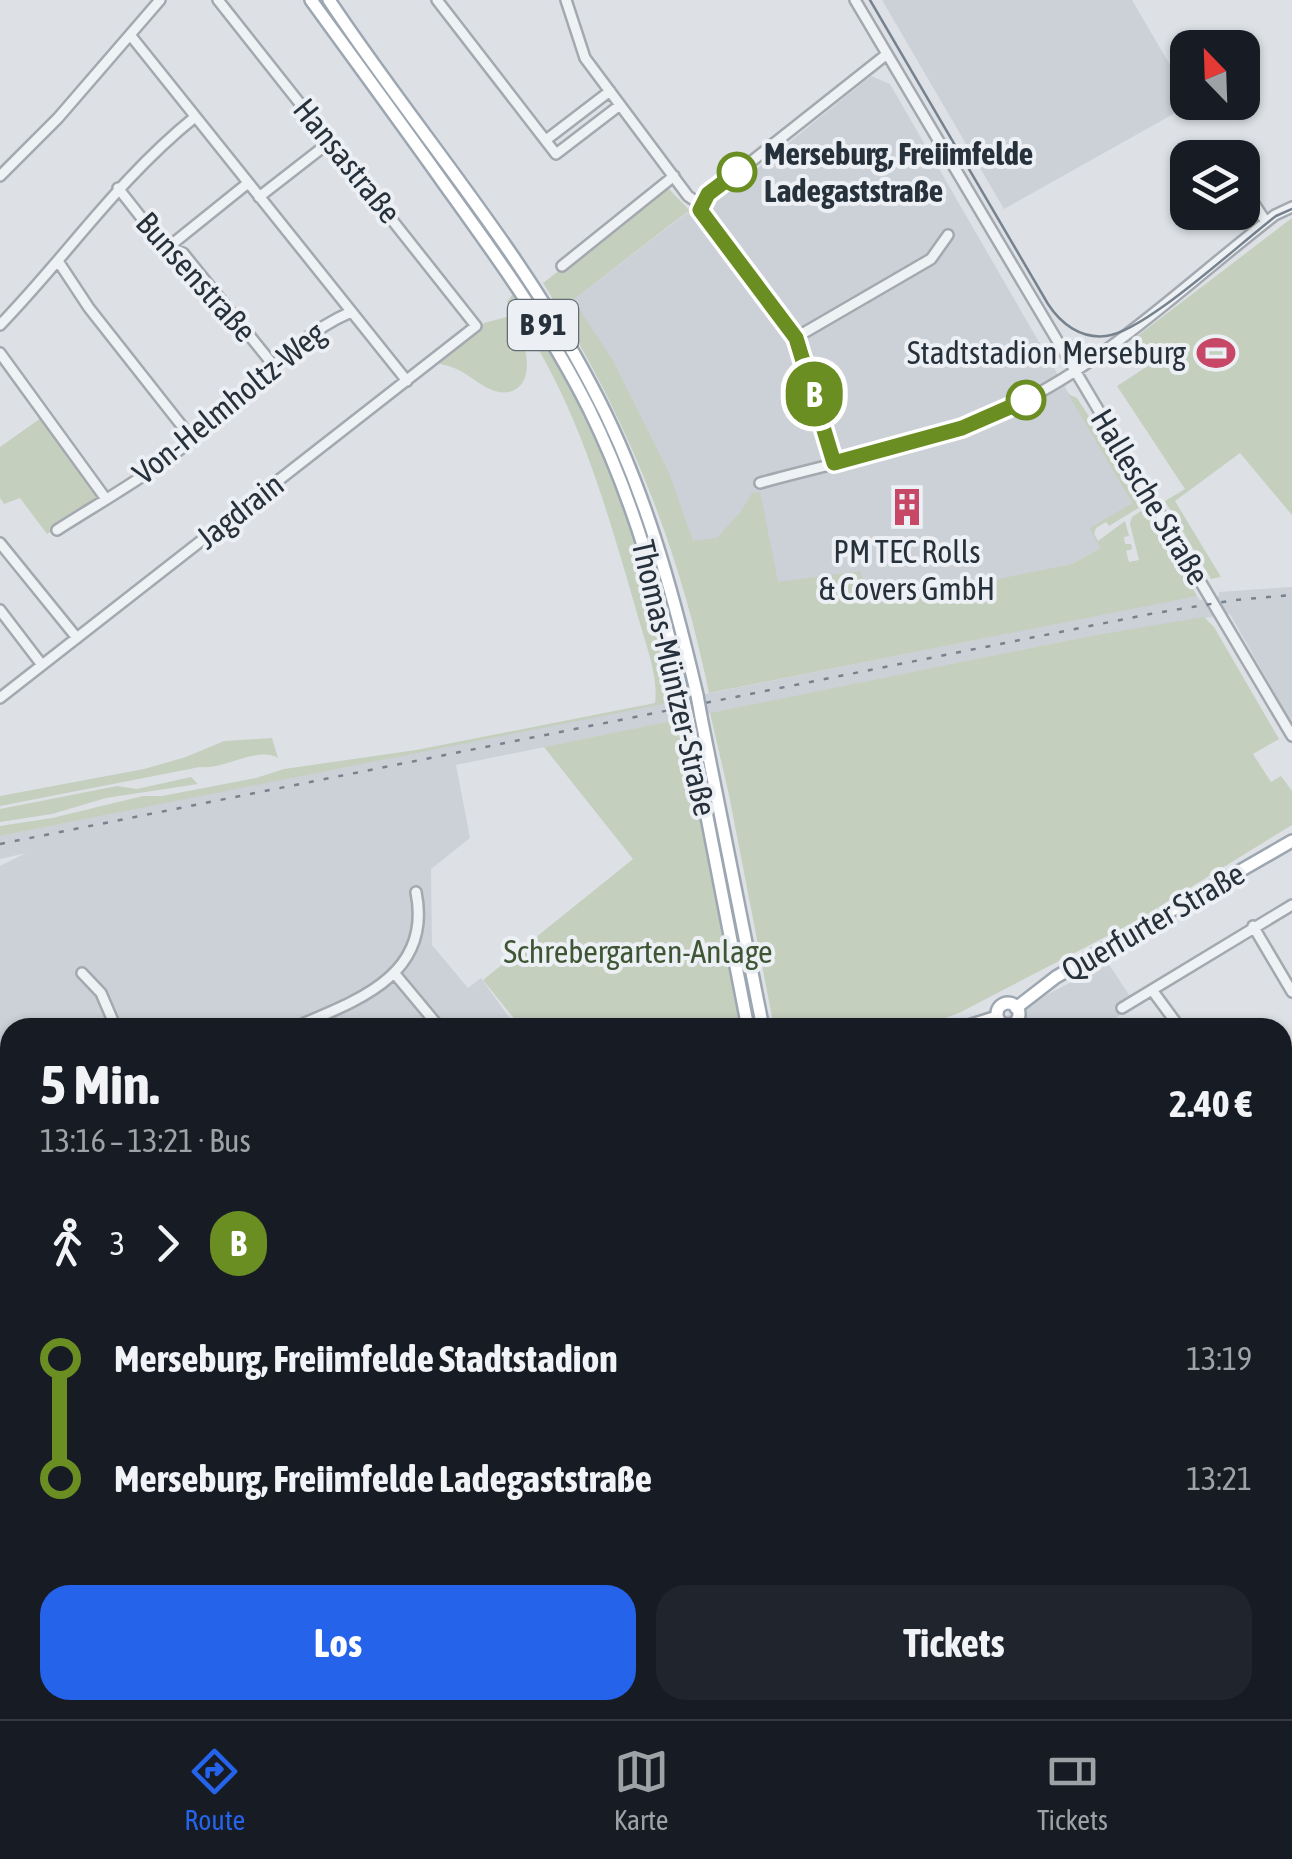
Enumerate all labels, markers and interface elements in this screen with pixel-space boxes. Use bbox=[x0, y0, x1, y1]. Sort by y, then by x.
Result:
north arrow bbox=[1170, 30, 1260, 120]
map controls bbox=[1170, 30, 1260, 230]
street label: Hansastraße bbox=[286, 91, 409, 230]
place label: Merseburg, Freiimfelde Ladegaststraße bbox=[764, 135, 1033, 209]
button: layers bbox=[1170, 140, 1260, 230]
marker: Merseburg, Freiimfelde Ladegaststraße bbox=[718, 153, 756, 191]
street label: Bunsenstraße bbox=[129, 204, 264, 349]
road number: B 91 bbox=[508, 300, 578, 350]
street label: Von-Helmholtz-Weg bbox=[125, 314, 332, 491]
sports icon: Stadtstadion Merseburg bbox=[1195, 332, 1237, 374]
place label: Stadtstadion Merseburg bbox=[907, 334, 1186, 371]
line badge: B bbox=[782, 362, 846, 426]
text: B bbox=[806, 374, 822, 414]
unlabelled marker bbox=[1007, 381, 1045, 419]
street label: Hallesche Straße bbox=[1084, 402, 1217, 591]
street label: Jagdrain bbox=[189, 465, 290, 556]
building icon: PM TEC Rolls & Covers GmbH bbox=[886, 486, 928, 528]
place label: PM TEC Rolls & Covers GmbH bbox=[819, 533, 995, 607]
street label: Thomas-Müntzer-Straße bbox=[625, 536, 724, 819]
street label: Querfurter Straße bbox=[1055, 854, 1250, 989]
park label: Schrebergarten-Anlage bbox=[503, 933, 773, 970]
text: 5 Min. bbox=[40, 1053, 159, 1116]
text: 2.40 € bbox=[1169, 1082, 1252, 1125]
text: 13:16 – 13:21 · Bus bbox=[40, 1122, 251, 1159]
icon: walk bbox=[40, 1216, 95, 1271]
icon: forward bbox=[140, 1216, 195, 1271]
text: B bbox=[230, 1223, 247, 1263]
text: 3 bbox=[110, 1225, 125, 1262]
text: Merseburg, Freiimfelde Stadtstadion bbox=[114, 1337, 618, 1380]
text: 13:19 bbox=[1186, 1340, 1252, 1377]
text: Merseburg, Freiimfelde Ladegaststraße bbox=[114, 1457, 652, 1500]
text: 13:21 bbox=[1186, 1460, 1252, 1497]
button: Los bbox=[40, 1585, 636, 1700]
button: Tickets bbox=[656, 1585, 1252, 1700]
tab: Route bbox=[184, 1744, 245, 1836]
tab: Karte bbox=[614, 1744, 669, 1836]
tab: Tickets bbox=[1037, 1744, 1108, 1836]

